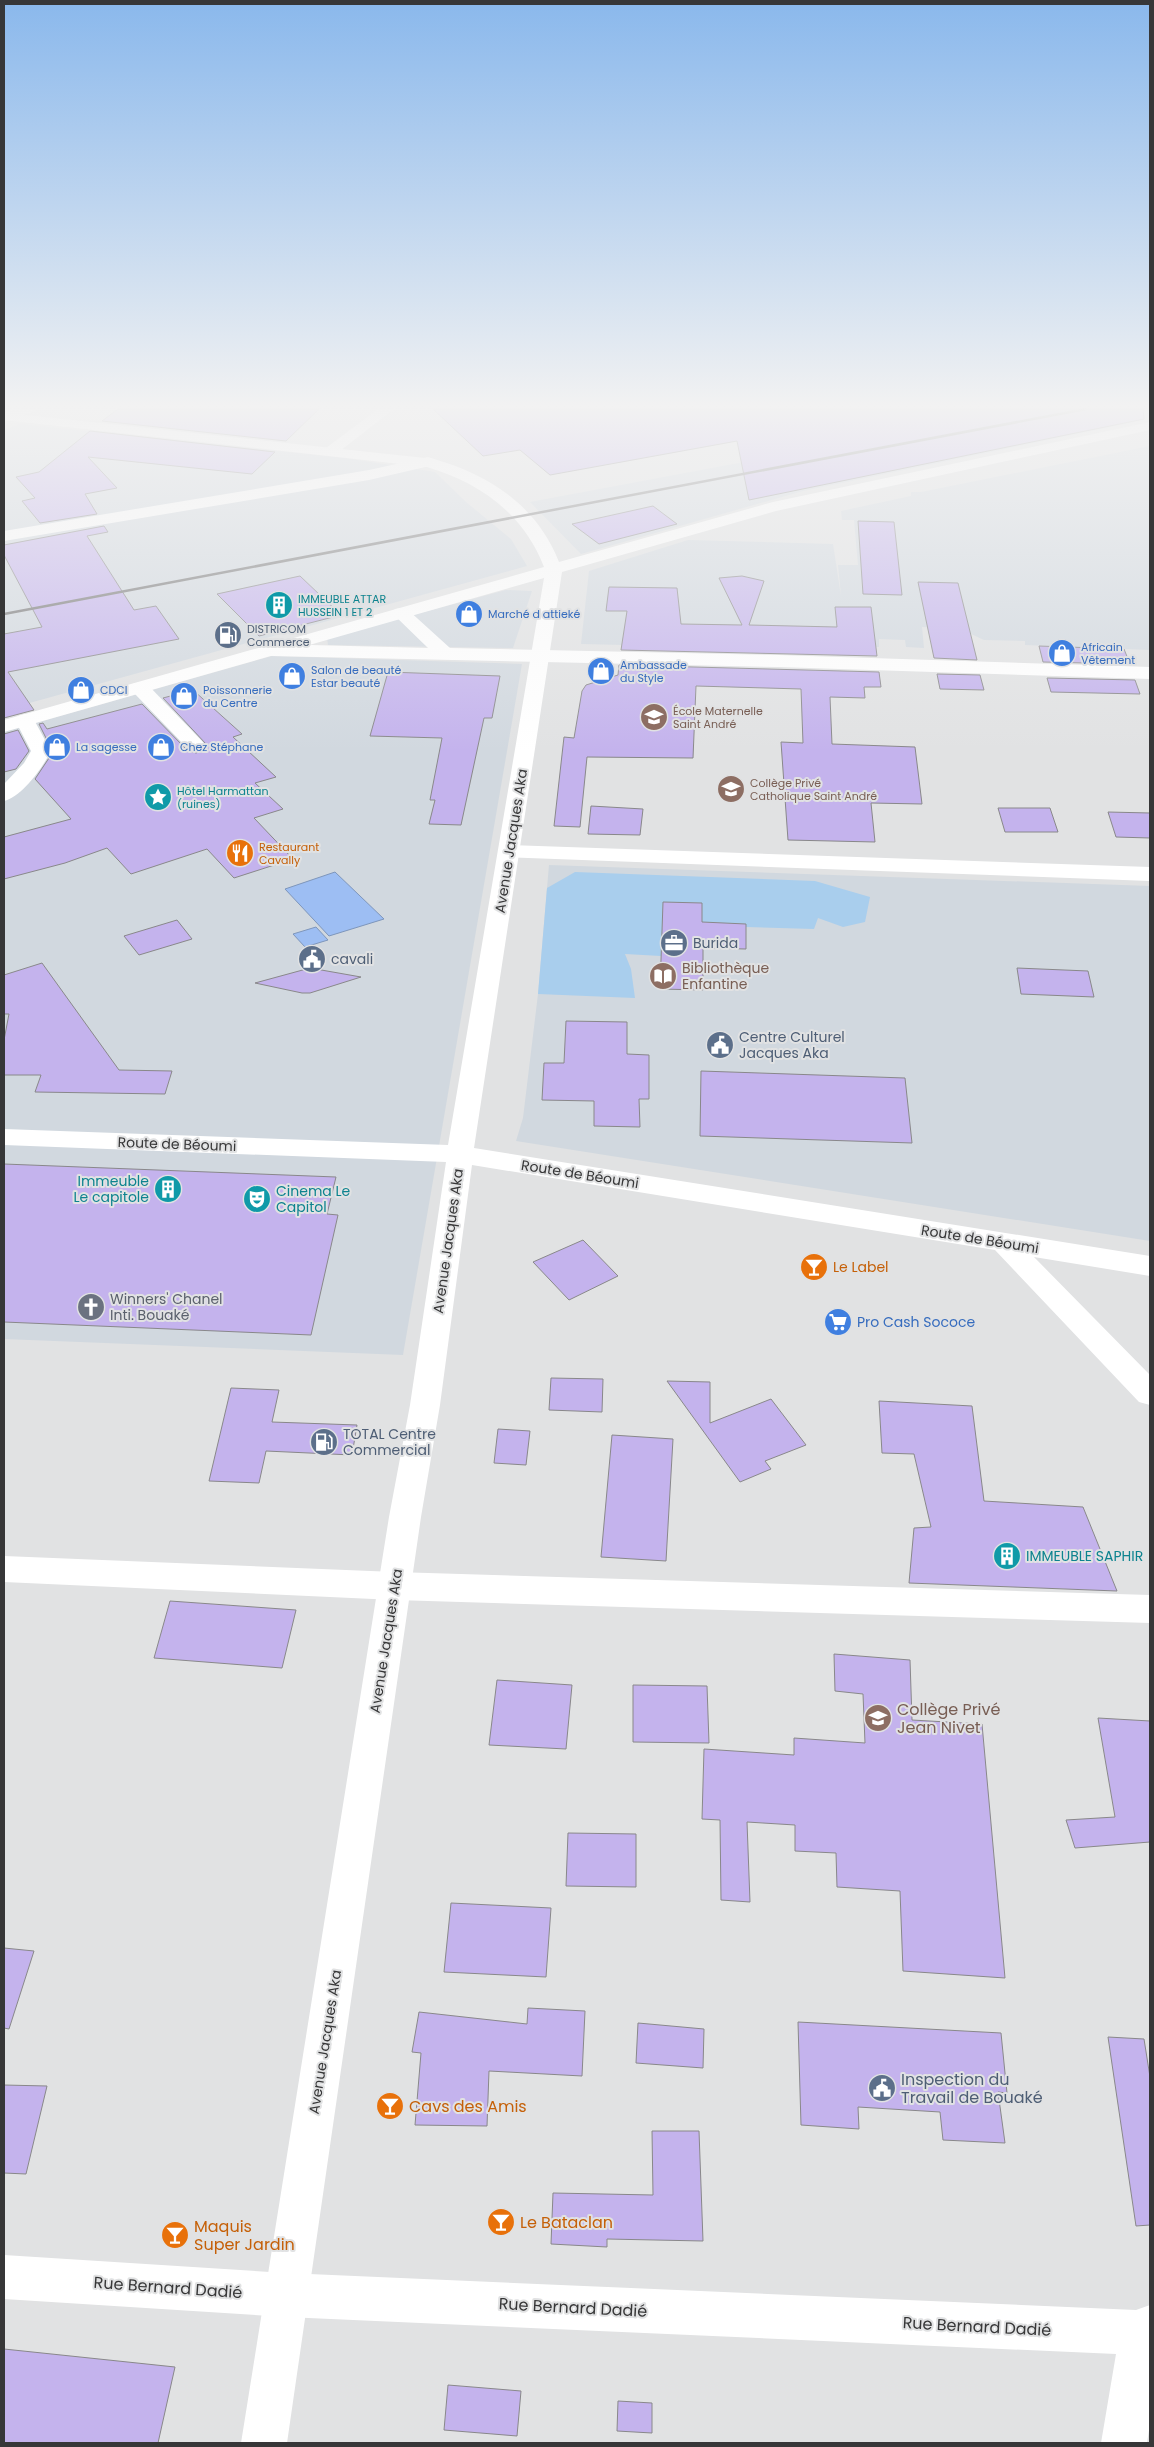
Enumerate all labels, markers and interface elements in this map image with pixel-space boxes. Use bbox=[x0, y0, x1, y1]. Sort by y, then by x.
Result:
building icon: IMMEUBLE ATTAR HUSSEIN 1 ET 2 bbox=[264, 590, 294, 620]
place label: IMMEUBLE ATTAR HUSSEIN 1 ET 2 bbox=[298, 591, 387, 620]
shop icon: Marché d attieké bbox=[454, 599, 484, 629]
place label: Marché d attieké bbox=[488, 606, 580, 622]
fuel station icon: DISTRICOM Commerce bbox=[213, 620, 243, 650]
place label: DISTRICOM Commerce bbox=[247, 621, 310, 650]
shop icon: Africain Vêtement bbox=[1047, 638, 1077, 668]
place label: Africain Vêtement bbox=[1081, 639, 1135, 668]
shop icon: Ambassade du Style bbox=[586, 656, 616, 686]
place label: Ambassade du Style bbox=[620, 657, 687, 686]
shop icon: Salon de beauté Estar beauté bbox=[277, 661, 307, 691]
place label: Salon de beauté Estar beauté bbox=[311, 662, 402, 691]
shop icon: CDCI bbox=[66, 675, 96, 705]
shop icon: Poissonnerie du Centre bbox=[169, 681, 199, 711]
place label: CDCI bbox=[100, 682, 127, 698]
place label: Poissonnerie du Centre bbox=[203, 682, 272, 711]
school or university icon: École Maternelle Saint André bbox=[639, 702, 669, 732]
place label: École Maternelle Saint André bbox=[673, 703, 763, 732]
shop icon: La sagesse bbox=[42, 732, 72, 762]
shop icon: Chez Stéphane bbox=[146, 732, 176, 762]
place label: La sagesse bbox=[76, 739, 137, 755]
place label: Chez Stéphane bbox=[180, 739, 264, 755]
street label: Avenue Jacques Aka bbox=[490, 767, 532, 915]
school or university icon: Collège Privé Catholique Saint André bbox=[716, 774, 746, 804]
place label: Collège Privé Catholique Saint André bbox=[750, 775, 877, 804]
place icon: Hôtel Harmattan (ruines) bbox=[143, 782, 173, 812]
place label: Hôtel Harmattan (ruines) bbox=[177, 783, 269, 812]
restaurant icon: Restaurant Cavally bbox=[225, 838, 255, 868]
place label: Restaurant Cavally bbox=[259, 839, 319, 868]
office icon: Burida bbox=[659, 928, 689, 958]
place label: Burida bbox=[693, 933, 738, 953]
public building icon: cavali bbox=[297, 944, 327, 974]
place label: cavali bbox=[331, 949, 373, 969]
place label: Bibliothèque Enfantine bbox=[682, 958, 769, 994]
library icon: Bibliothèque Enfantine bbox=[648, 961, 678, 991]
place label: Centre Culturel Jacques Aka bbox=[739, 1027, 845, 1063]
public building icon: Centre Culturel Jacques Aka bbox=[705, 1030, 735, 1060]
street label: Route de Béoumi bbox=[117, 1132, 237, 1156]
street label: Route de Béoumi bbox=[520, 1155, 640, 1193]
street label: Avenue Jacques Aka bbox=[428, 1167, 468, 1315]
place label: Immeuble Le capitole bbox=[73, 1171, 149, 1207]
building icon: Immeuble Le capitole bbox=[153, 1174, 183, 1204]
place label: Cinema Le Capitol bbox=[276, 1181, 351, 1217]
theatre icon: Cinema Le Capitol bbox=[242, 1184, 272, 1214]
street label: Route de Béoumi bbox=[920, 1220, 1040, 1258]
bar icon: Le Label bbox=[799, 1252, 829, 1282]
place label: Le Label bbox=[833, 1257, 889, 1277]
place label: Winners' Chanel Inti. Bouaké bbox=[110, 1289, 223, 1325]
church icon: Winners' Chanel Inti. Bouaké bbox=[76, 1292, 106, 1322]
supermarket icon: Pro Cash Sococe bbox=[823, 1307, 853, 1337]
place label: Pro Cash Sococe bbox=[857, 1312, 975, 1332]
place label: TOTAL Centre Commercial bbox=[343, 1424, 436, 1460]
fuel station icon: TOTAL Centre Commercial bbox=[309, 1427, 339, 1457]
building icon: IMMEUBLE SAPHIR bbox=[992, 1541, 1022, 1571]
place label: IMMEUBLE SAPHIR bbox=[1026, 1546, 1143, 1566]
street label: Avenue Jacques Aka bbox=[365, 1567, 407, 1715]
place label: Collège Privé Jean Nivet bbox=[897, 1698, 1001, 1739]
school or university icon: Collège Privé Jean Nivet bbox=[863, 1703, 893, 1733]
street label: Avenue Jacques Aka bbox=[304, 1968, 346, 2116]
place label: Inspection du Travail de Bouaké bbox=[901, 2068, 1043, 2109]
public building icon: Inspection du Travail de Bouaké bbox=[867, 2073, 897, 2103]
bar icon: Cavs des Amis bbox=[375, 2091, 405, 2121]
place label: Cavs des Amis bbox=[409, 2095, 527, 2118]
bar icon: Le Bataclan bbox=[486, 2207, 516, 2237]
place label: Le Bataclan bbox=[520, 2211, 613, 2234]
place label: Maquis Super Jardin bbox=[194, 2215, 295, 2256]
bar icon: Maquis Super Jardin bbox=[160, 2220, 190, 2250]
street label: Rue Bernard Dadié bbox=[93, 2271, 243, 2304]
street label: Rue Bernard Dadié bbox=[498, 2292, 648, 2323]
street label: Rue Bernard Dadié bbox=[902, 2311, 1052, 2342]

